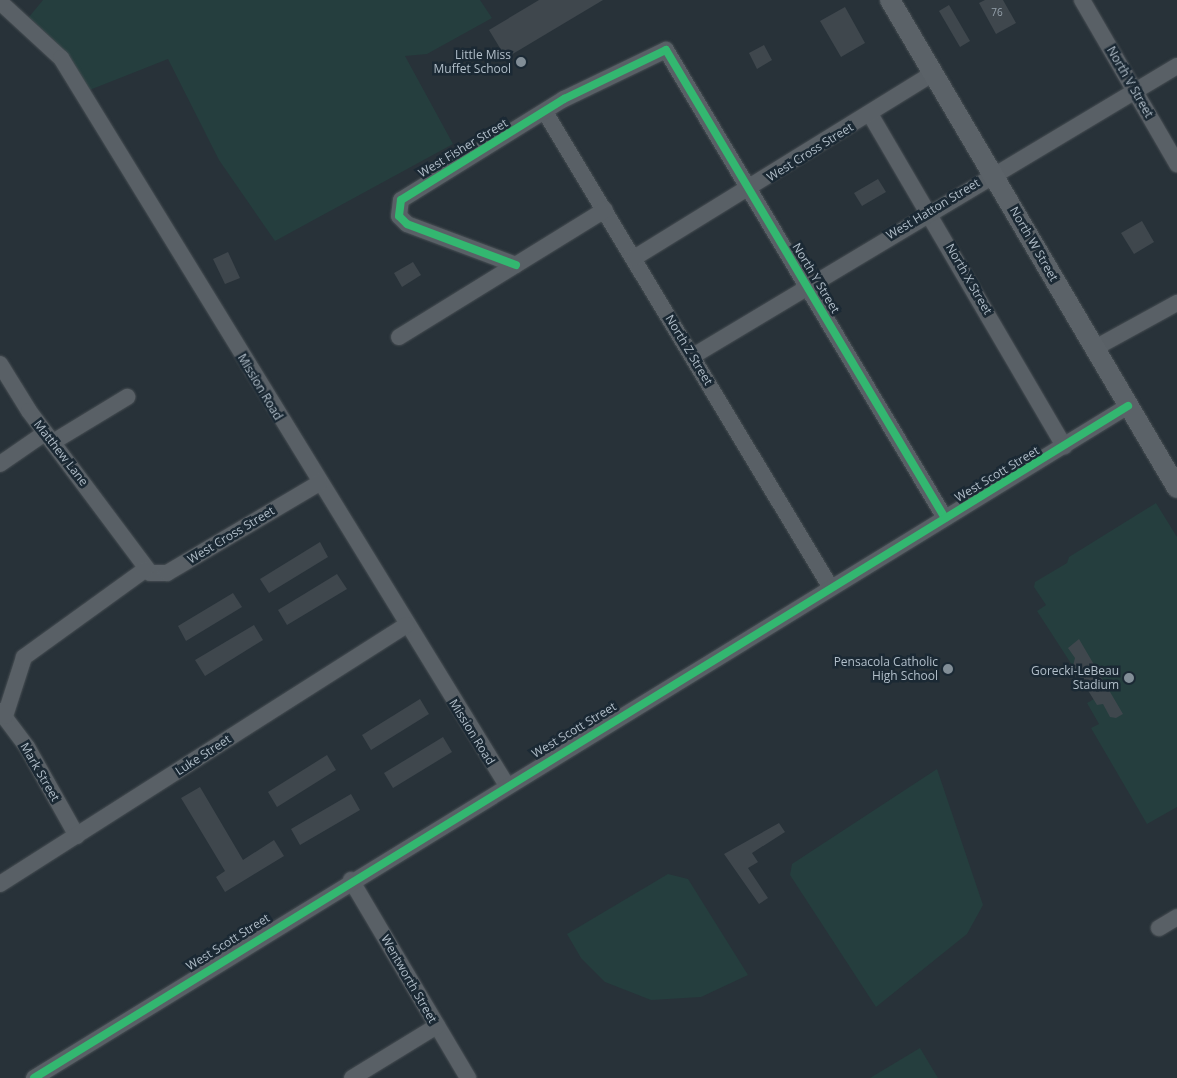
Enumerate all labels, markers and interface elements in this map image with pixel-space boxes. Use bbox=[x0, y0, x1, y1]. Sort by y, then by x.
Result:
house number: 76 bbox=[991, 7, 1003, 19]
street label: North V Street bbox=[1104, 44, 1156, 120]
place label: Little Miss Muffet School bbox=[433, 48, 511, 76]
marker: Little Miss Muffet School bbox=[515, 56, 527, 68]
street label: West Fisher Street bbox=[416, 116, 510, 180]
street label: West Cross Street bbox=[764, 120, 856, 184]
street label: West Hatton Street bbox=[884, 175, 982, 243]
street label: North W Street bbox=[1007, 204, 1061, 284]
street label: North Y Street bbox=[789, 240, 843, 316]
street label: North X Street bbox=[943, 241, 995, 317]
street label: North Z Street bbox=[662, 312, 716, 388]
street label: Mission Road bbox=[235, 351, 285, 423]
street label: Matthew Lane bbox=[31, 417, 91, 489]
street label: West Scott Street bbox=[952, 443, 1042, 505]
street label: West Cross Street bbox=[185, 503, 277, 567]
place label: Pensacola Catholic High School bbox=[834, 655, 938, 683]
marker: Pensacola Catholic High School bbox=[942, 663, 954, 675]
place label: Gorecki-LeBeau Stadium bbox=[1031, 664, 1119, 692]
marker: Gorecki-LeBeau Stadium bbox=[1123, 672, 1135, 684]
street label: Mission Road bbox=[446, 697, 498, 767]
street label: West Scott Street bbox=[529, 699, 619, 761]
street label: Luke Street bbox=[173, 732, 233, 778]
street label: Mark Street bbox=[17, 740, 63, 804]
street label: West Scott Street bbox=[184, 911, 272, 973]
street label: Wentworth Street bbox=[378, 932, 440, 1026]

